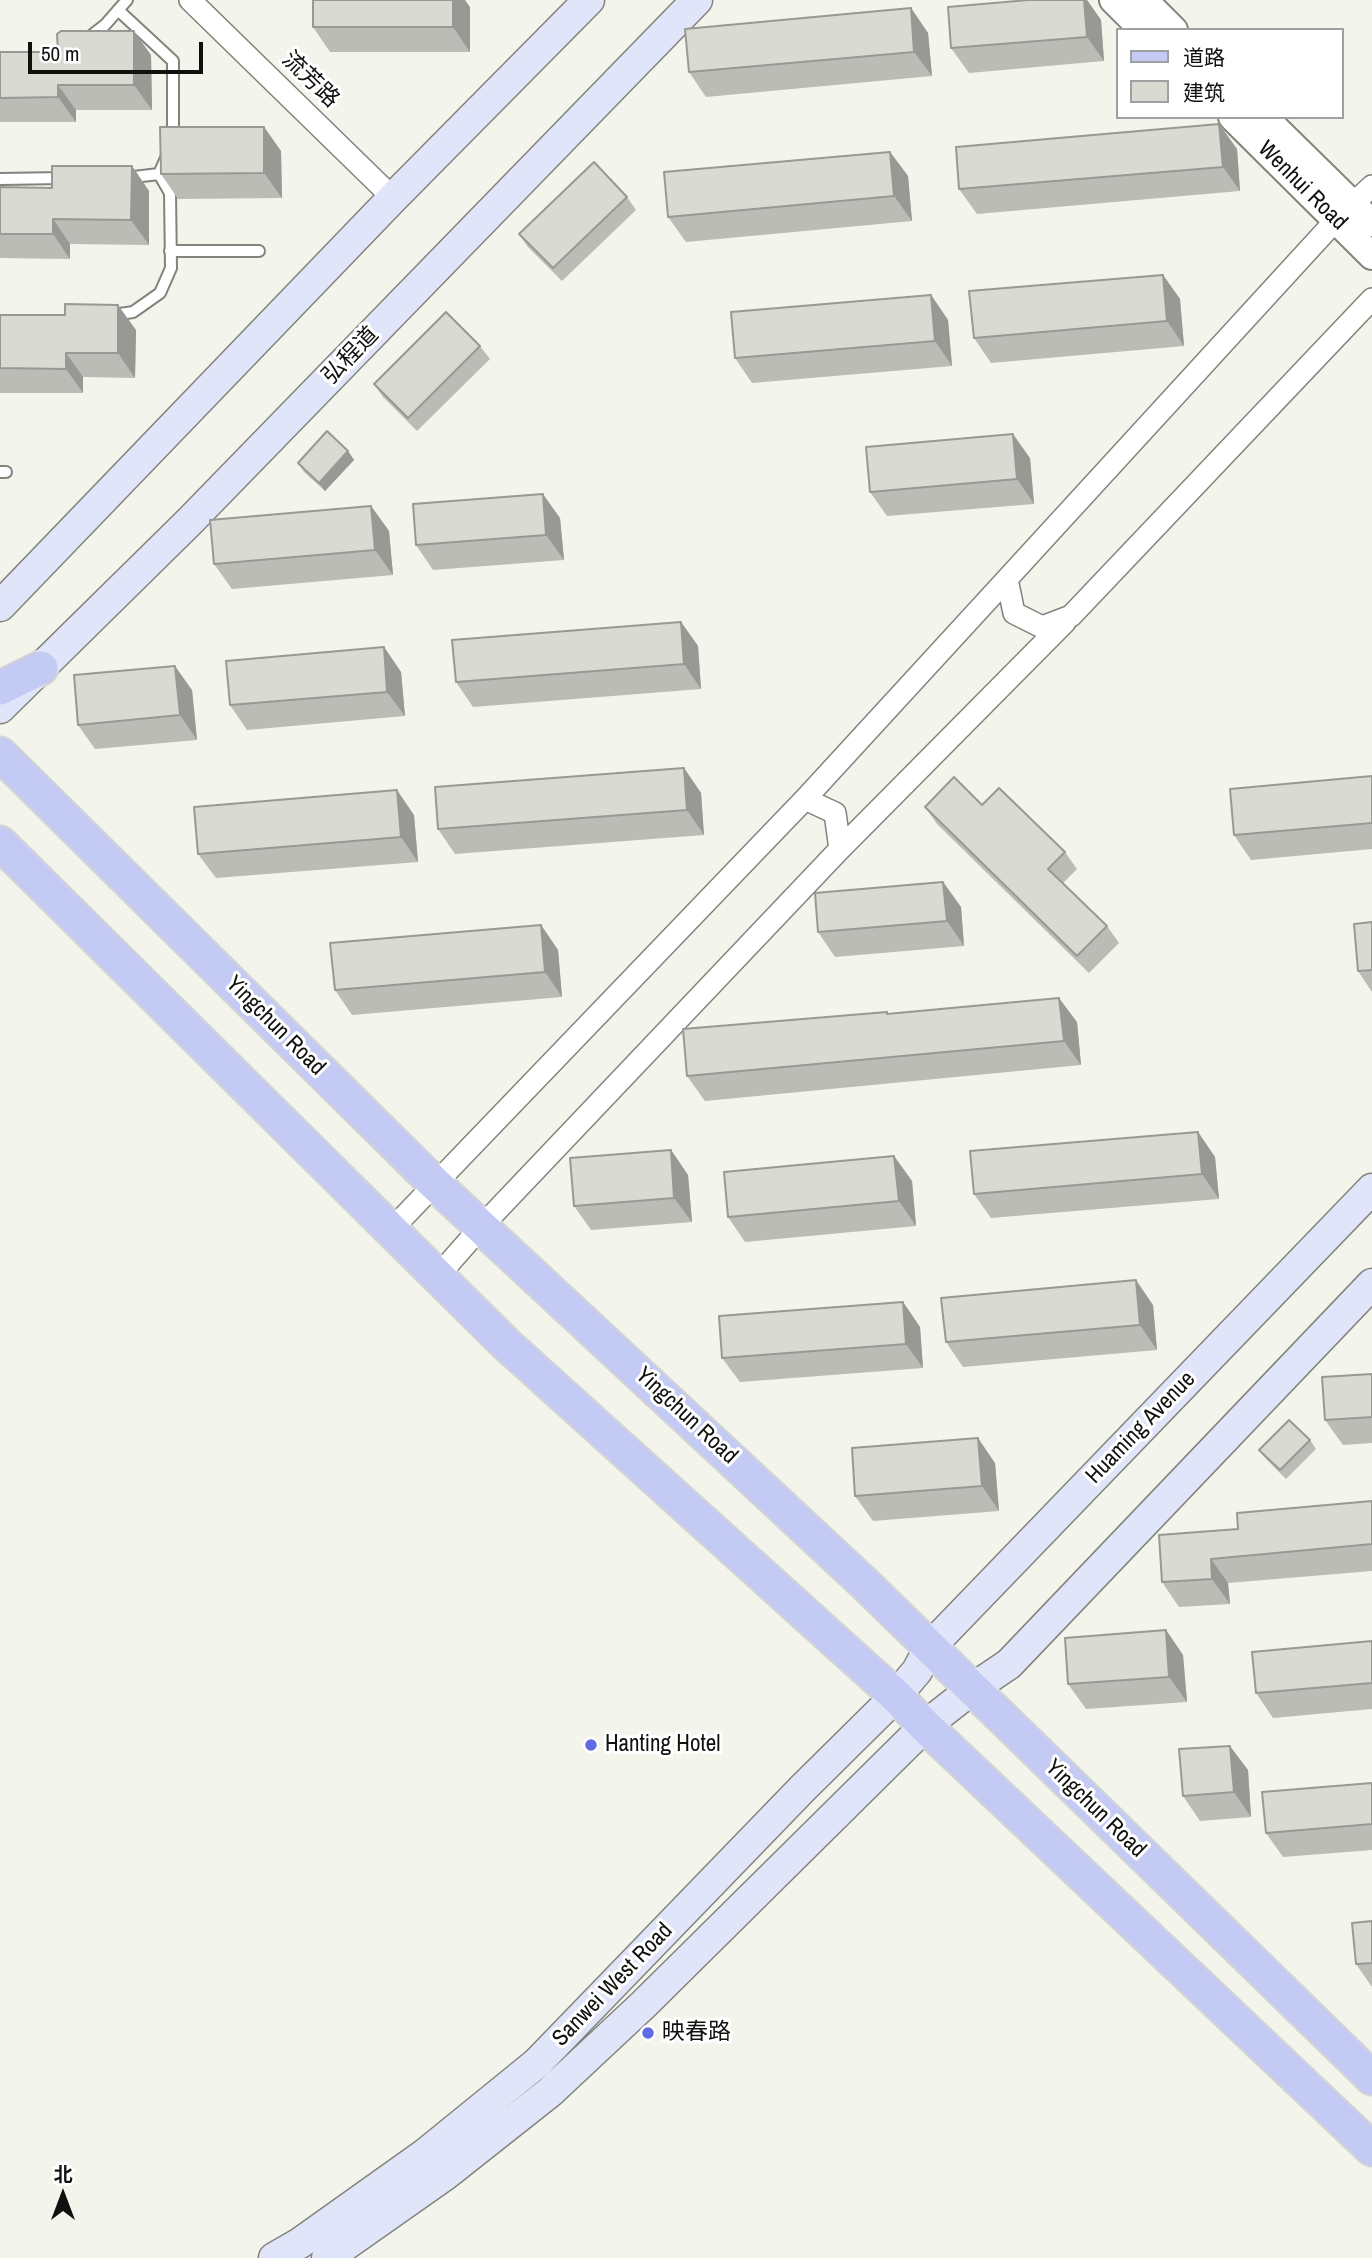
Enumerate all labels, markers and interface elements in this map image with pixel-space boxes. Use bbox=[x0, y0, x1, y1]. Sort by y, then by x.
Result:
scale bar bbox=[32, 28, 206, 72]
legend bbox=[1116, 28, 1344, 119]
text: 50 m bbox=[41, 39, 79, 68]
text: 道路 bbox=[1183, 43, 1225, 72]
street label: 流芳路 bbox=[276, 46, 344, 114]
text: 建筑 bbox=[1183, 78, 1225, 107]
street label: Wenhui Road bbox=[1252, 136, 1352, 236]
street label: 弘程道 bbox=[317, 322, 385, 390]
street label: Yingchun Road bbox=[220, 971, 330, 1081]
street label: Yingchun Road bbox=[629, 1362, 743, 1470]
street label: Huaming Avenue bbox=[1081, 1366, 1201, 1490]
place label: Hanting Hotel bbox=[605, 1731, 720, 1759]
marker: Hanting Hotel bbox=[583, 1737, 599, 1753]
street label: Yingchun Road bbox=[1039, 1754, 1151, 1864]
street label: Sanwei West Road bbox=[547, 1917, 679, 2053]
place label: 映春路 bbox=[662, 2019, 731, 2047]
marker: 映春路 bbox=[640, 2025, 656, 2041]
north arrow bbox=[28, 2160, 98, 2230]
text: 北 bbox=[53, 2161, 73, 2187]

